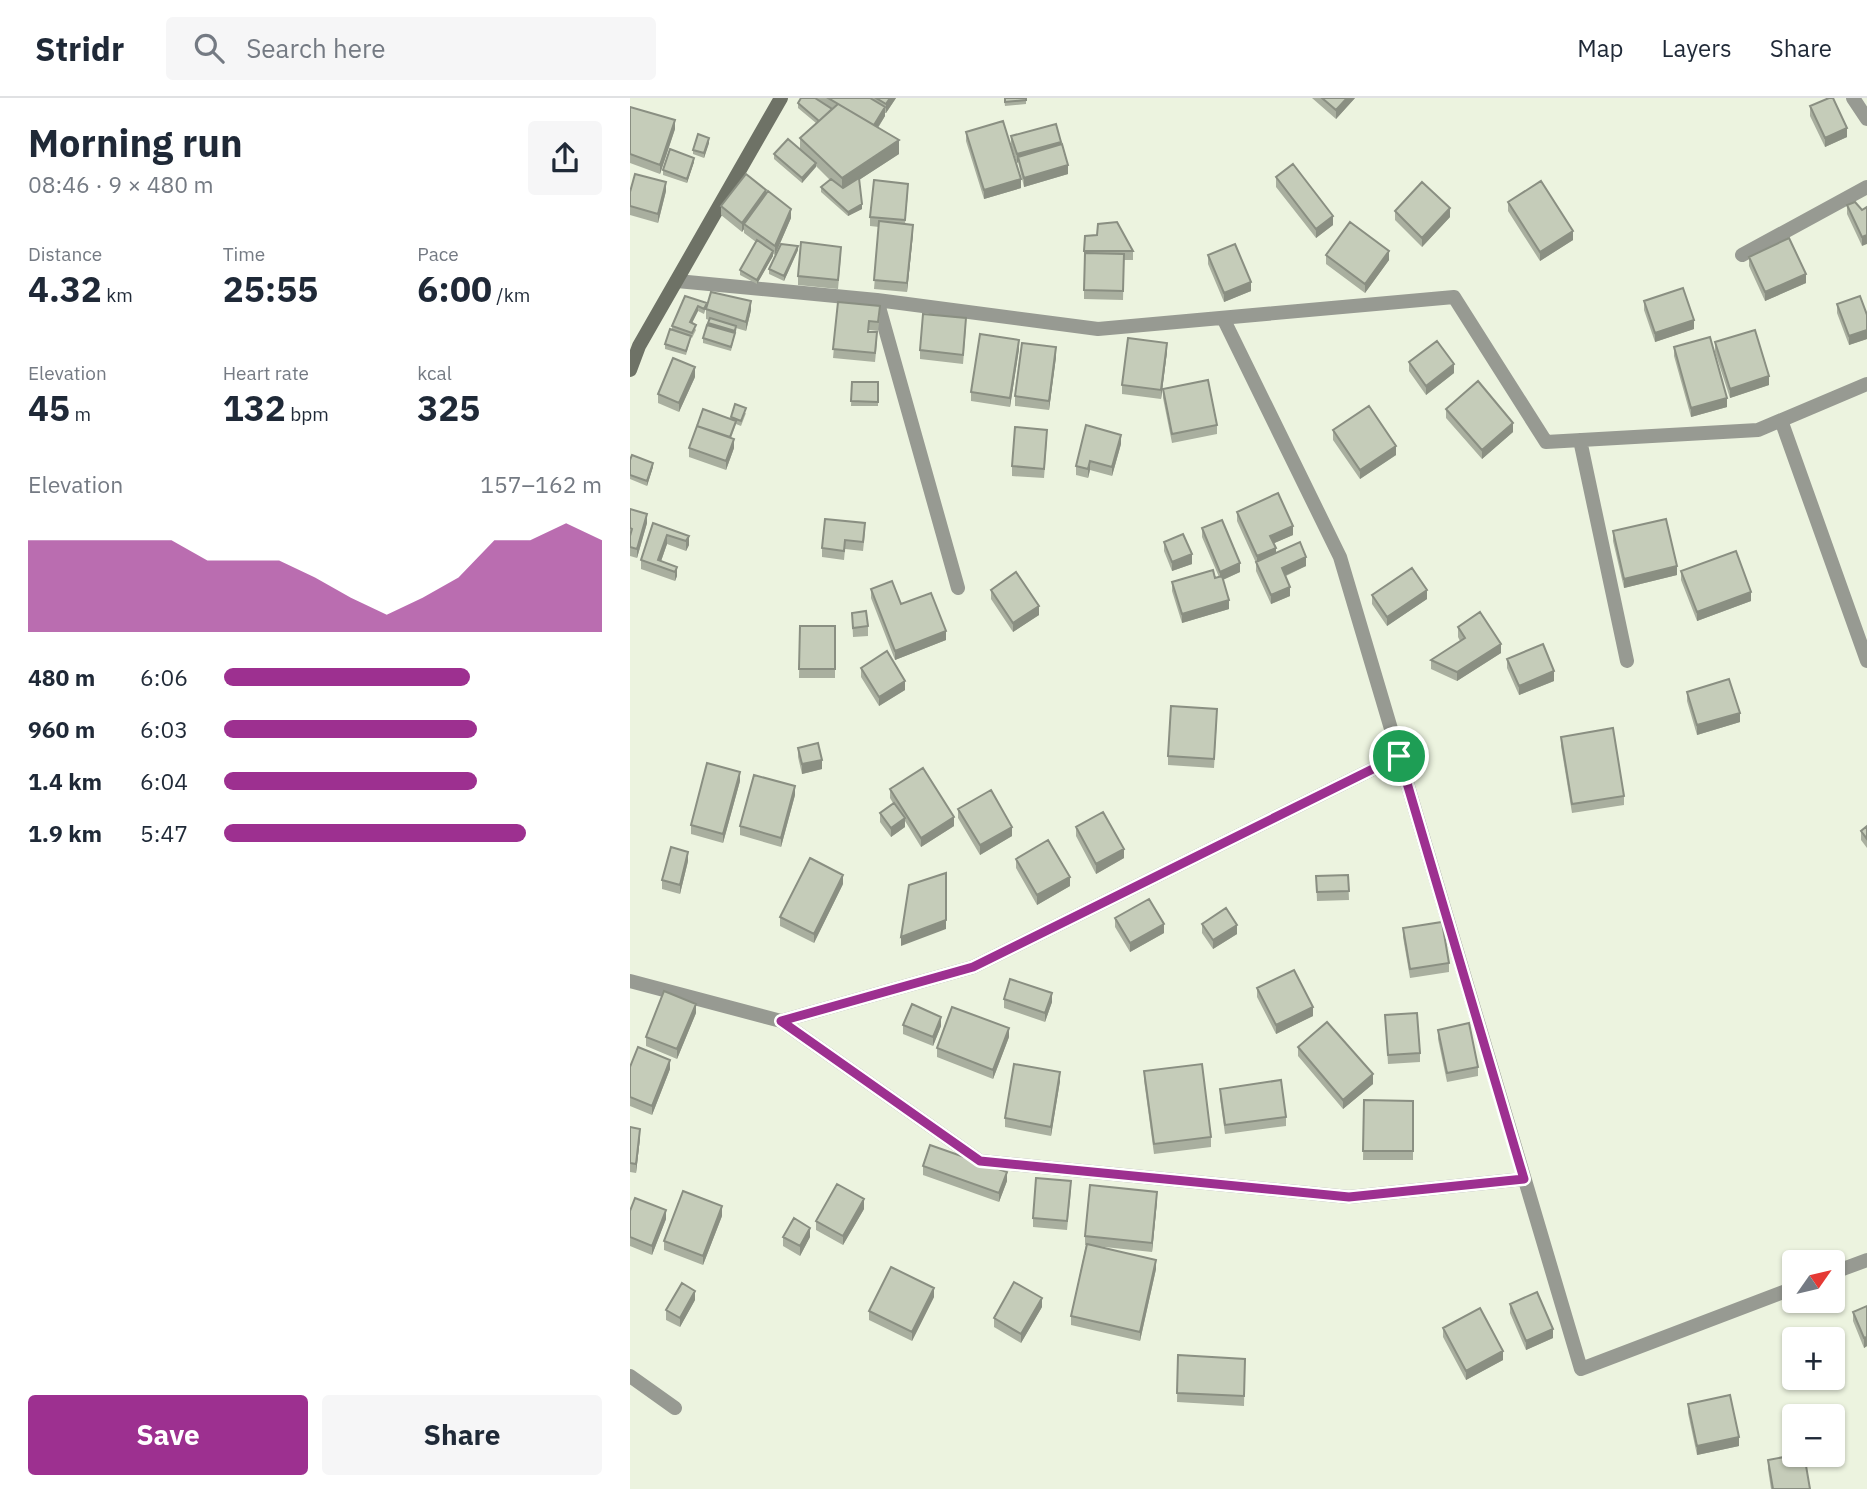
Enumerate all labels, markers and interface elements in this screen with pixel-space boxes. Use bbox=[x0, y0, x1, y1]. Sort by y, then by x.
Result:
search box bbox=[166, 17, 656, 80]
text: Stridr bbox=[35, 27, 124, 70]
icon: search bbox=[190, 29, 228, 67]
text: Search here bbox=[246, 31, 386, 65]
text: Map bbox=[1577, 32, 1624, 64]
text: Layers bbox=[1662, 32, 1732, 64]
text: Share bbox=[1770, 32, 1832, 64]
text: Morning run bbox=[28, 118, 243, 167]
button: share bbox=[528, 121, 602, 195]
text: 08:46 · 9 × 480 m bbox=[28, 169, 214, 199]
text: Distance bbox=[28, 242, 102, 266]
text: Time bbox=[223, 242, 265, 266]
text: Pace bbox=[417, 242, 459, 266]
text: 4.32 bbox=[28, 266, 102, 312]
text: 25:55 bbox=[223, 266, 318, 312]
text: 6:00 bbox=[417, 266, 492, 312]
text: km bbox=[102, 283, 133, 307]
text: /km bbox=[492, 283, 530, 307]
text: Elevation bbox=[28, 361, 107, 385]
text: Heart rate bbox=[223, 361, 309, 385]
text: kcal bbox=[417, 361, 452, 385]
text: 45 bbox=[28, 385, 70, 431]
text: 132 bbox=[223, 385, 286, 431]
text: 325 bbox=[417, 385, 480, 431]
text: m bbox=[70, 402, 91, 426]
text: bpm bbox=[286, 402, 329, 426]
text: Elevation bbox=[28, 469, 123, 499]
text: 157–162 m bbox=[480, 469, 602, 499]
text: 480 m bbox=[28, 662, 95, 692]
text: 6:06 bbox=[140, 662, 188, 692]
text: 960 m bbox=[28, 714, 95, 744]
text: 6:03 bbox=[140, 714, 188, 744]
pin bbox=[1369, 726, 1429, 786]
icon: arrive bbox=[1380, 737, 1418, 775]
text: 1.4 km bbox=[28, 766, 102, 796]
text: 6:04 bbox=[140, 766, 188, 796]
text: 1.9 km bbox=[28, 818, 102, 848]
text: 5:47 bbox=[140, 818, 188, 848]
north arrow bbox=[1782, 1250, 1844, 1312]
map controls bbox=[1782, 1250, 1845, 1467]
button: + bbox=[1782, 1327, 1845, 1390]
button: Save bbox=[28, 1395, 308, 1475]
button: Share bbox=[322, 1395, 602, 1475]
button: − bbox=[1782, 1404, 1845, 1467]

